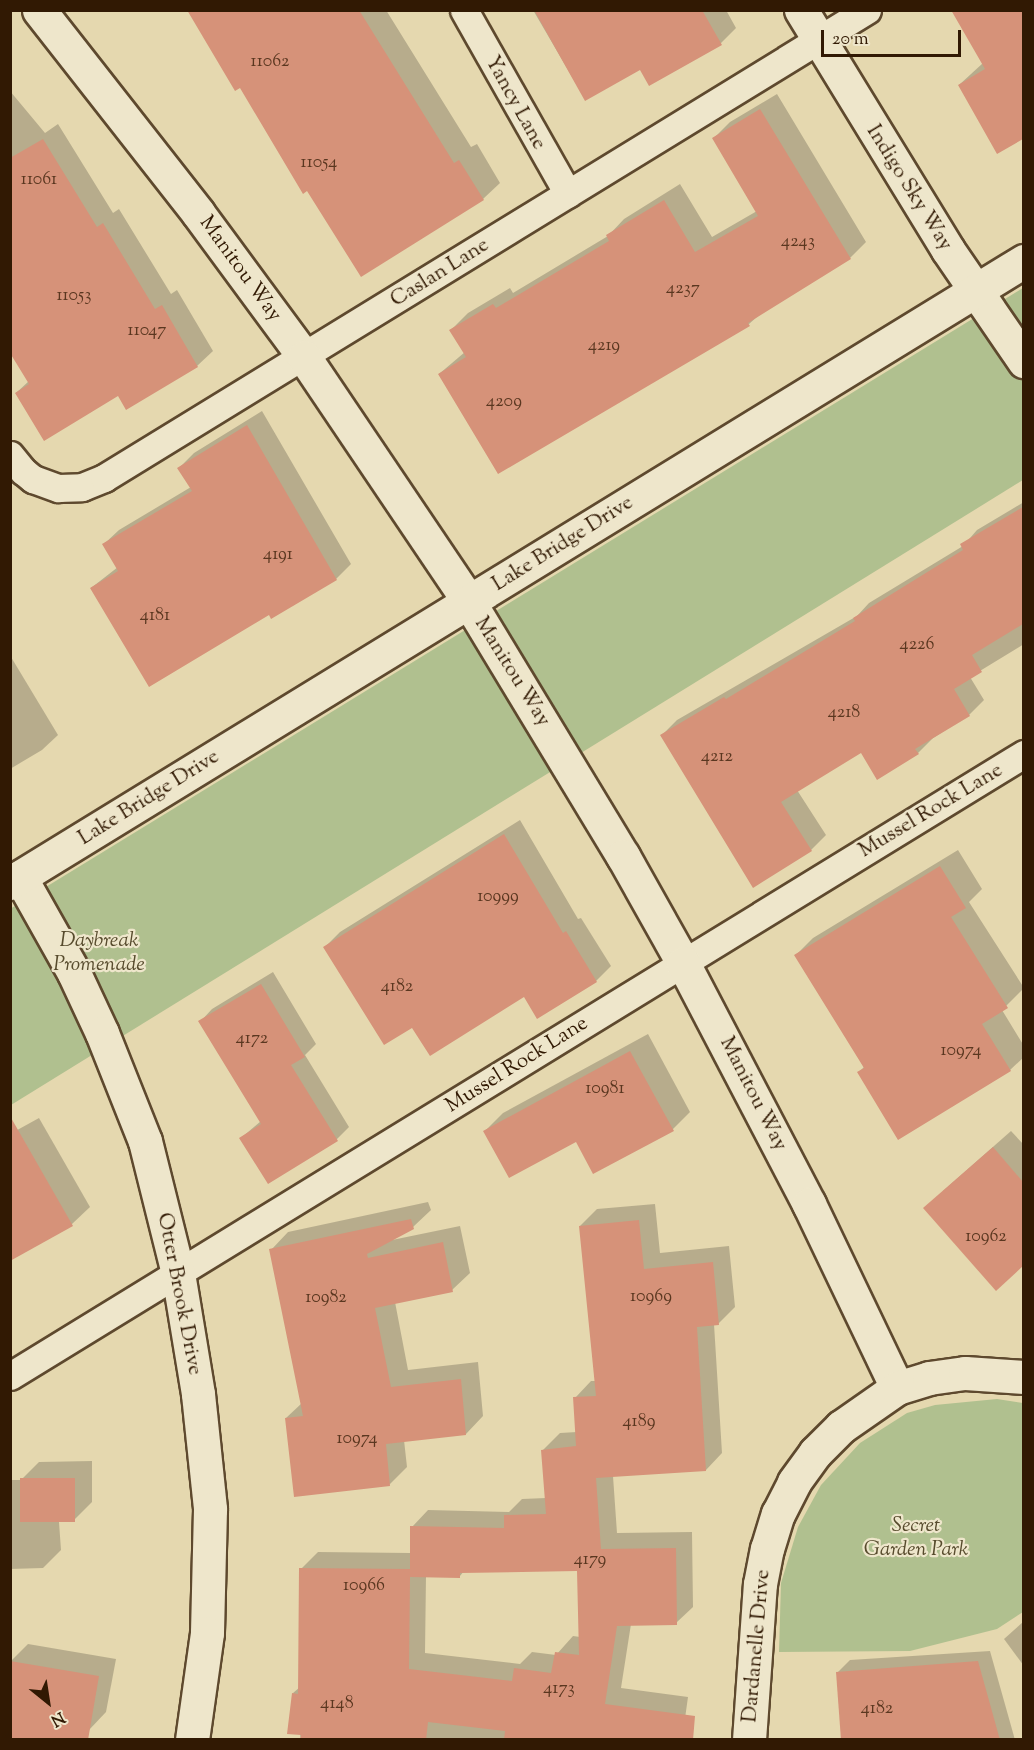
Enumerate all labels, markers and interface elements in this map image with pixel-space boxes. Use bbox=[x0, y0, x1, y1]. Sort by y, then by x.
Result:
scale bar bbox=[824, 18, 964, 56]
text: 20 m bbox=[832, 27, 869, 53]
house number: 11062 bbox=[251, 51, 289, 73]
street label: Yancy Lane bbox=[479, 52, 551, 154]
street label: Indigo Sky Way bbox=[860, 120, 958, 256]
house number: 11054 bbox=[301, 152, 337, 174]
house number: 11061 bbox=[21, 169, 57, 191]
street label: Manitou Way bbox=[193, 211, 287, 327]
house number: 4243 bbox=[781, 231, 815, 253]
street label: Caslan Lane bbox=[386, 233, 494, 313]
house number: 4237 bbox=[666, 278, 700, 300]
house number: 11053 bbox=[56, 285, 92, 307]
house number: 11047 bbox=[128, 320, 166, 342]
house number: 4219 bbox=[588, 335, 620, 357]
house number: 4209 bbox=[486, 391, 522, 413]
street label: Lake Bridge Drive bbox=[488, 491, 638, 597]
house number: 4191 bbox=[263, 544, 293, 566]
house number: 4181 bbox=[140, 605, 170, 627]
street label: Manitou Way bbox=[468, 613, 556, 731]
house number: 4226 bbox=[900, 634, 934, 656]
house number: 4218 bbox=[828, 702, 860, 724]
street label: Lake Bridge Drive bbox=[74, 745, 224, 851]
house number: 4212 bbox=[701, 746, 733, 768]
street label: Mussel Rock Lane bbox=[855, 758, 1007, 864]
house number: 10999 bbox=[477, 886, 519, 908]
park label: Daybreak Promenade bbox=[53, 928, 145, 978]
house number: 4182 bbox=[381, 976, 413, 998]
street label: Mussel Rock Lane bbox=[441, 1011, 593, 1119]
house number: 4172 bbox=[236, 1028, 268, 1050]
street label: Manitou Way bbox=[714, 1033, 792, 1155]
house number: 10974 bbox=[940, 1040, 982, 1062]
house number: 10981 bbox=[585, 1078, 625, 1100]
street label: Otter Brook Drive bbox=[151, 1211, 207, 1377]
house number: 10962 bbox=[965, 1226, 1007, 1248]
house number: 10969 bbox=[630, 1286, 672, 1308]
house number: 10982 bbox=[305, 1287, 347, 1309]
house number: 4189 bbox=[623, 1411, 655, 1433]
house number: 10974 bbox=[336, 1428, 378, 1450]
park label: Secret Garden Park bbox=[864, 1513, 968, 1563]
house number: 4179 bbox=[574, 1549, 606, 1571]
street label: Dardanelle Drive bbox=[738, 1568, 776, 1724]
house number: 10966 bbox=[343, 1575, 385, 1597]
north arrow bbox=[18, 1672, 78, 1732]
house number: 4173 bbox=[543, 1678, 575, 1700]
house number: 4148 bbox=[320, 1693, 354, 1715]
house number: 4182 bbox=[861, 1698, 893, 1720]
text: N bbox=[46, 1705, 69, 1731]

